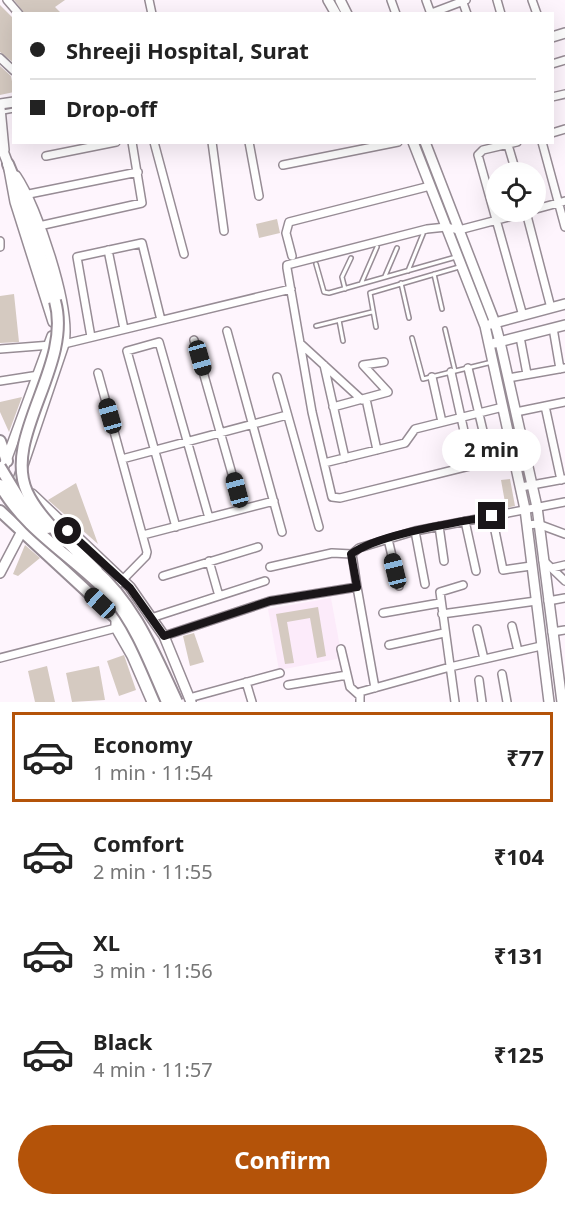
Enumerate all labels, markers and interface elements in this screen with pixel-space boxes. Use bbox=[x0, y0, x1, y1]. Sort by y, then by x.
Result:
text: Shreeji Hospital, Surat bbox=[66, 35, 309, 65]
text: Drop-off bbox=[66, 93, 157, 123]
map controls bbox=[486, 162, 546, 222]
button: locate bbox=[486, 162, 546, 222]
car bbox=[186, 338, 214, 378]
car bbox=[96, 396, 124, 436]
callout: 2 min bbox=[442, 429, 542, 471]
text: 2 min bbox=[464, 436, 519, 463]
car bbox=[224, 470, 250, 510]
route end bbox=[478, 502, 505, 529]
route start bbox=[54, 517, 81, 544]
car bbox=[382, 551, 408, 591]
car bbox=[81, 584, 119, 622]
text: Economy bbox=[93, 729, 192, 759]
icon: car bbox=[21, 730, 75, 784]
text: ₹77 bbox=[506, 742, 544, 772]
text: 1 min · 11:54 bbox=[93, 759, 213, 786]
text: Comfort bbox=[93, 828, 184, 858]
icon: car bbox=[21, 829, 75, 883]
text: ₹104 bbox=[494, 841, 544, 871]
text: 2 min · 11:55 bbox=[93, 858, 213, 885]
text: XL bbox=[93, 927, 120, 957]
icon: car bbox=[21, 928, 75, 982]
text: ₹131 bbox=[494, 940, 544, 970]
text: 3 min · 11:56 bbox=[93, 957, 213, 984]
text: Black bbox=[93, 1026, 152, 1056]
icon: car bbox=[21, 1027, 75, 1081]
text: ₹125 bbox=[494, 1039, 544, 1069]
text: 4 min · 11:57 bbox=[93, 1056, 213, 1083]
button: Confirm bbox=[18, 1125, 547, 1194]

